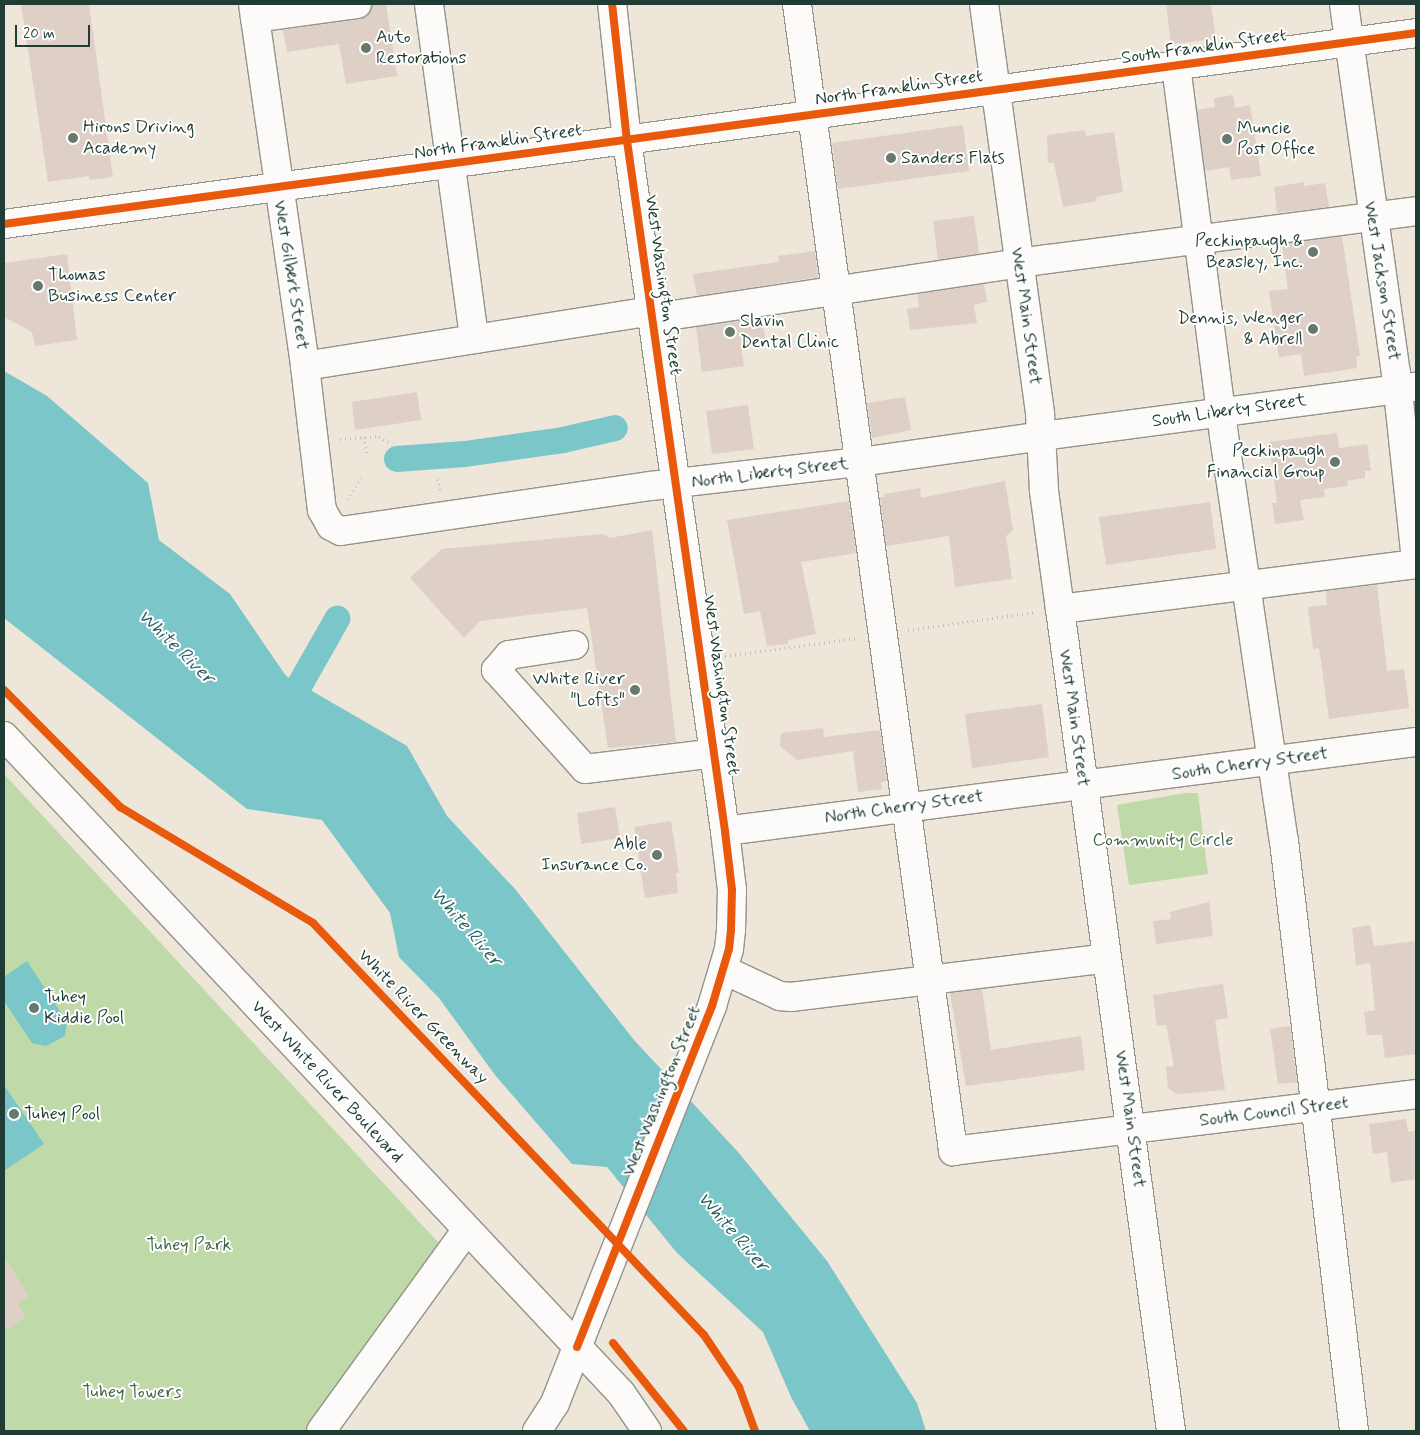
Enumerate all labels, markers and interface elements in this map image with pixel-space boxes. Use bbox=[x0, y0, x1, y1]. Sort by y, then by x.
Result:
scale bar bbox=[18, 15, 92, 47]
text: 20 m bbox=[23, 24, 55, 44]
street label: South Franklin Street bbox=[1119, 25, 1289, 69]
place label: Auto Restorations bbox=[376, 27, 467, 70]
marker: Auto Restorations bbox=[360, 42, 372, 54]
street label: North Franklin Street bbox=[812, 65, 986, 111]
place label: Hirons Driving Academy bbox=[83, 117, 188, 160]
place label: Muncie Post Office bbox=[1237, 118, 1316, 160]
street label: North Franklin Street bbox=[411, 119, 585, 165]
marker: Hirons Driving Academy bbox=[67, 132, 79, 144]
marker: Muncie Post Office bbox=[1221, 133, 1233, 145]
place label: Sanders Flats bbox=[901, 147, 1007, 169]
marker: Sanders Flats bbox=[885, 152, 897, 164]
street label: West Washington Street bbox=[639, 192, 687, 378]
street label: West Gilbert Street bbox=[269, 199, 313, 351]
street label: West Jackson Street bbox=[1359, 200, 1405, 362]
place label: Peckinpaugh & Beasley, Inc. bbox=[1195, 231, 1303, 274]
street label: West Main Street bbox=[1006, 246, 1046, 386]
marker: Peckinpaugh & Beasley, Inc. bbox=[1307, 246, 1319, 258]
place label: Thomas Business Center bbox=[48, 265, 179, 308]
marker: Thomas Business Center bbox=[32, 280, 44, 292]
place label: Dennis, Wenger & Abrell bbox=[1179, 308, 1303, 350]
place label: Slavin Dental Clinic bbox=[740, 311, 841, 354]
marker: Dennis, Wenger & Abrell bbox=[1307, 323, 1319, 335]
marker: Slavin Dental Clinic bbox=[724, 326, 736, 338]
street label: South Liberty Street bbox=[1150, 389, 1308, 433]
place label: Peckinpaugh Financial Group bbox=[1207, 441, 1325, 484]
street label: North Liberty Street bbox=[690, 453, 850, 493]
marker: Peckinpaugh Financial Group bbox=[1329, 456, 1341, 468]
street label: West Washington Street bbox=[697, 592, 745, 778]
water label: White River bbox=[133, 605, 219, 689]
street label: West Main Street bbox=[1054, 648, 1094, 788]
place label: White River "Lofts" bbox=[533, 669, 625, 712]
marker: White River "Lofts" bbox=[629, 684, 641, 696]
street label: South Cherry Street bbox=[1171, 742, 1329, 786]
street label: North Cherry Street bbox=[824, 785, 984, 829]
park label: Community Circle bbox=[1092, 829, 1234, 851]
place label: Able Insurance Co. bbox=[540, 834, 647, 876]
marker: Able Insurance Co. bbox=[651, 849, 663, 861]
water label: White River bbox=[426, 883, 506, 971]
street label: White River Greenway bbox=[353, 945, 493, 1089]
place label: Tuhey Kiddie Pool bbox=[44, 987, 124, 1030]
street label: West White River Boulevard bbox=[248, 998, 406, 1166]
street label: West Washington Street bbox=[617, 1001, 707, 1181]
marker: Tuhey Kiddie Pool bbox=[28, 1002, 40, 1014]
street label: West Main Street bbox=[1110, 1049, 1150, 1189]
street label: South Council Street bbox=[1197, 1092, 1351, 1132]
place label: Tuhey Pool bbox=[24, 1103, 98, 1125]
marker: Tuhey Pool bbox=[8, 1108, 20, 1120]
water label: White River bbox=[693, 1188, 773, 1276]
park label: Tuhey Park bbox=[148, 1234, 230, 1256]
park label: Tuhey Towers bbox=[82, 1381, 182, 1403]

